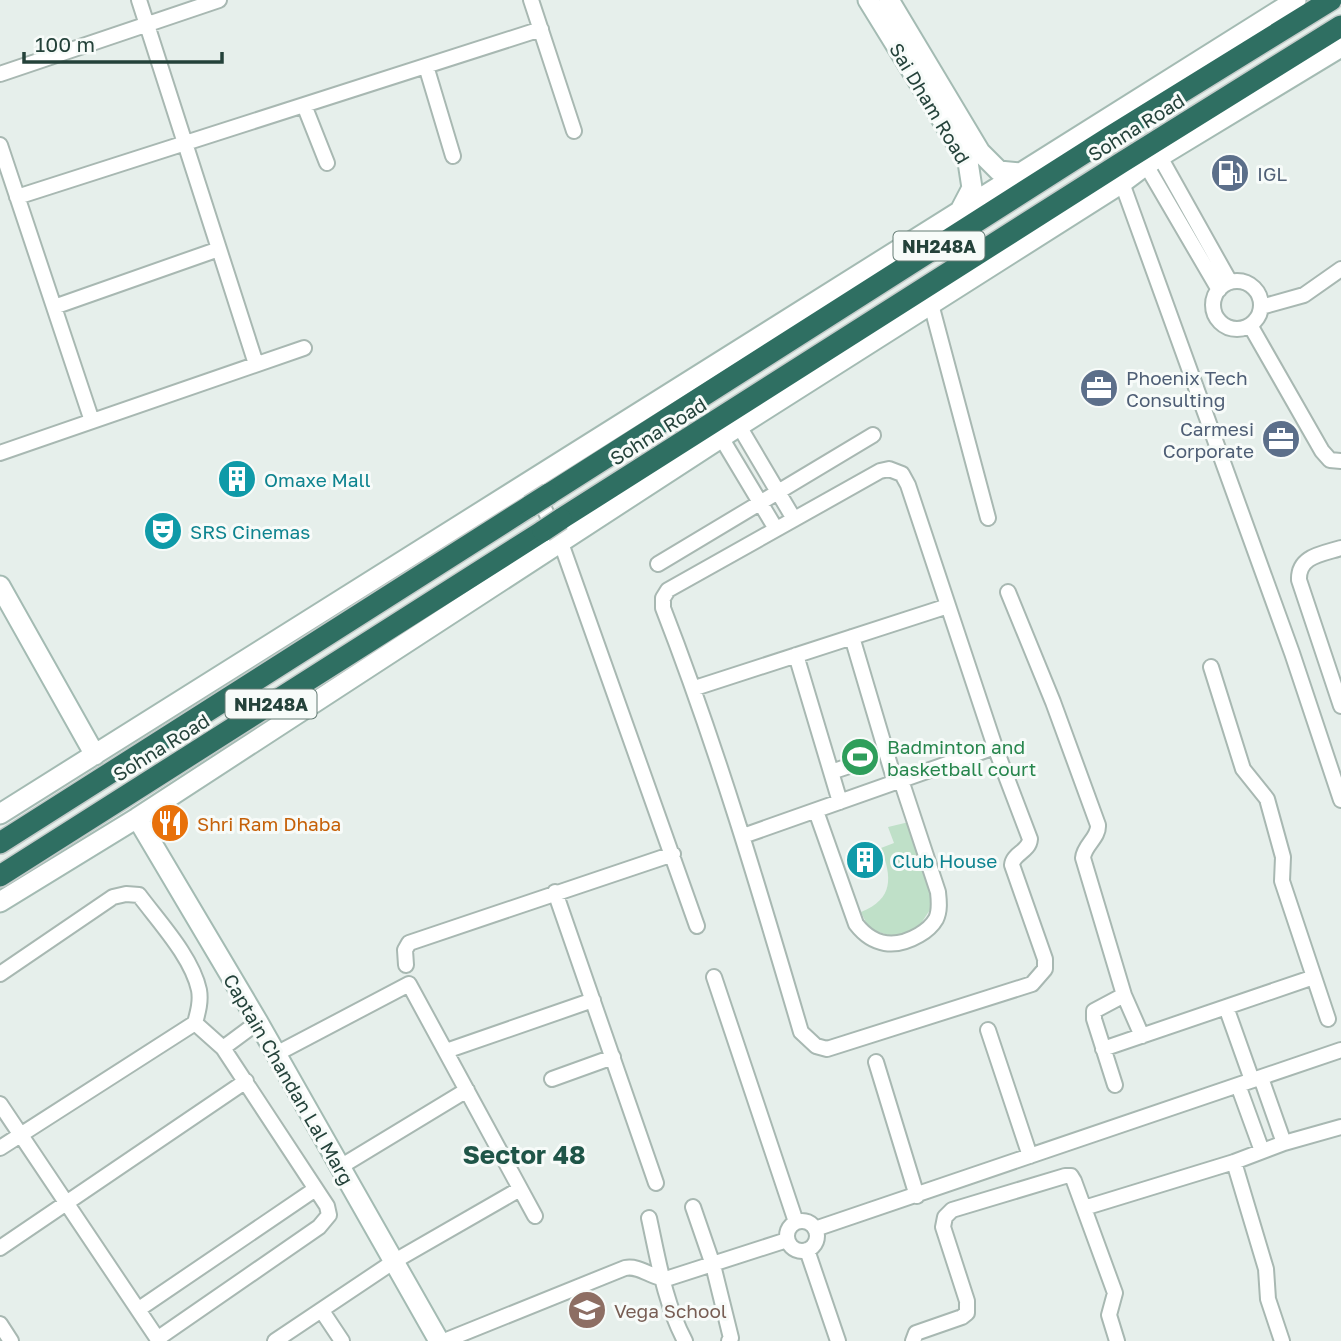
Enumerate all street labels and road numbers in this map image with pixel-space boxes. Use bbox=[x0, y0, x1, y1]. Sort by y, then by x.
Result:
street label: Sai Dham Road bbox=[885, 39, 975, 167]
street label: Sohna Road bbox=[1084, 88, 1188, 166]
road number: NH248A bbox=[894, 232, 984, 260]
street label: Sohna Road bbox=[606, 392, 710, 470]
road number: NH248A bbox=[226, 690, 316, 718]
street label: Sohna Road bbox=[109, 708, 213, 786]
street label: Captain Chandan Lal Marg bbox=[219, 969, 359, 1189]

